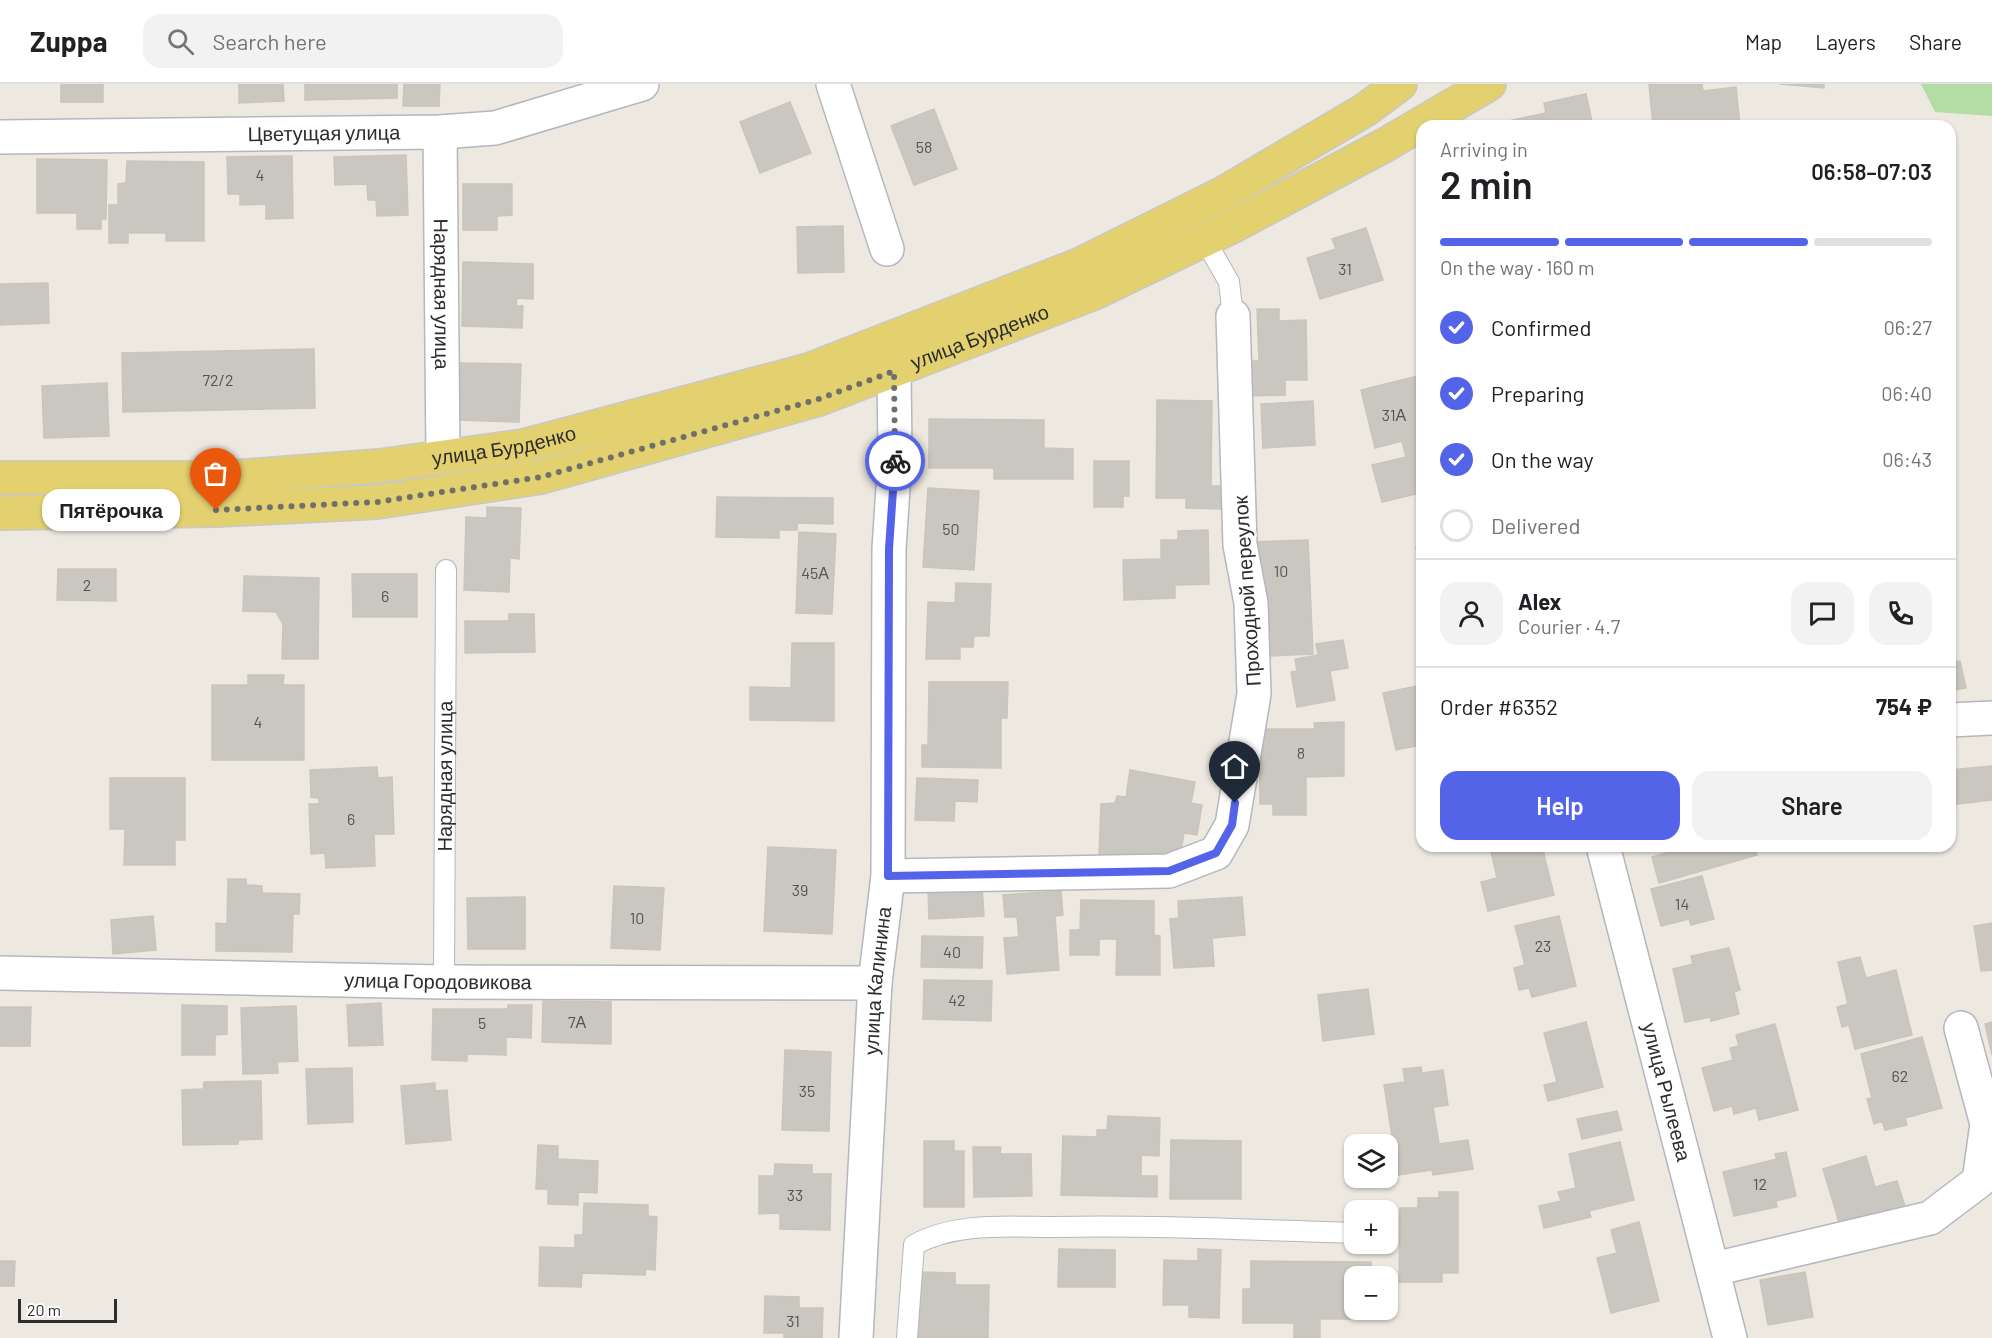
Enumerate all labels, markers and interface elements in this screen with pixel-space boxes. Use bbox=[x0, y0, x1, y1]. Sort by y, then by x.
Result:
search box bbox=[143, 14, 563, 68]
text: Zuppa bbox=[30, 24, 107, 58]
icon: search bbox=[164, 25, 197, 58]
text: Search here bbox=[212, 28, 327, 54]
text: Map bbox=[1745, 29, 1782, 54]
text: Layers bbox=[1815, 29, 1876, 54]
text: Share bbox=[1909, 29, 1962, 54]
street label: Цветущая улица bbox=[248, 119, 401, 145]
house number: 58 bbox=[916, 137, 932, 156]
text: Arriving in bbox=[1440, 137, 1528, 161]
text: 06:58–07:03 bbox=[1811, 158, 1932, 184]
text: 2 min bbox=[1440, 160, 1533, 207]
house number: 4 bbox=[256, 165, 264, 184]
street label: Нарядная улица bbox=[430, 218, 455, 370]
text: On the way · 160 m bbox=[1440, 255, 1595, 279]
house number: 31 bbox=[1338, 259, 1352, 278]
street label: улица Бурденко bbox=[907, 299, 1052, 374]
icon: check bbox=[1440, 311, 1473, 344]
text: Confirmed bbox=[1491, 314, 1591, 340]
text: 06:27 bbox=[1883, 315, 1932, 339]
house number: 72/2 bbox=[202, 370, 234, 389]
icon: check bbox=[1440, 377, 1473, 410]
text: Preparing bbox=[1491, 380, 1584, 406]
text: 06:40 bbox=[1881, 381, 1932, 405]
house number: 31А bbox=[1382, 405, 1407, 424]
street label: улица Бурденко bbox=[430, 420, 578, 470]
courier bbox=[865, 431, 925, 491]
icon: check bbox=[1440, 443, 1473, 476]
icon: bike bbox=[879, 445, 912, 478]
text: On the way bbox=[1491, 446, 1594, 472]
text: 06:43 bbox=[1882, 447, 1932, 471]
pin bbox=[190, 448, 241, 510]
icon: bag bbox=[199, 457, 232, 490]
callout: Пятёрочка bbox=[42, 489, 180, 531]
street label: Проходной переулок bbox=[1227, 495, 1265, 687]
text: Пятёрочка bbox=[59, 498, 163, 522]
text: Delivered bbox=[1491, 512, 1580, 538]
house number: 50 bbox=[942, 519, 960, 538]
house number: 10 bbox=[1274, 561, 1288, 580]
house number: 45А bbox=[801, 563, 829, 582]
house number: 2 bbox=[83, 575, 91, 594]
button: person bbox=[1440, 582, 1503, 645]
button: chat bbox=[1791, 582, 1854, 645]
button: phone bbox=[1869, 582, 1932, 645]
house number: 6 bbox=[381, 586, 389, 605]
text: Alex bbox=[1518, 588, 1561, 614]
text: Courier · 4.7 bbox=[1518, 614, 1620, 638]
text: Order #6352 bbox=[1440, 693, 1558, 719]
text: 754 ₽ bbox=[1876, 693, 1932, 719]
street label: Нарядная улица bbox=[432, 700, 456, 852]
house number: 4 bbox=[254, 712, 262, 731]
pin bbox=[1209, 741, 1260, 803]
house number: 8 bbox=[1297, 743, 1305, 762]
icon: home bbox=[1218, 750, 1251, 783]
button: Help bbox=[1440, 771, 1680, 840]
button: Share bbox=[1692, 771, 1932, 840]
house number: 6 bbox=[347, 809, 355, 828]
house number: 39 bbox=[792, 880, 808, 899]
house number: 14 bbox=[1675, 894, 1689, 913]
street label: улица Калинина bbox=[858, 904, 895, 1056]
house number: 10 bbox=[630, 908, 644, 927]
house number: 23 bbox=[1535, 936, 1551, 955]
house number: 40 bbox=[943, 942, 961, 961]
street label: улица Городовикова bbox=[344, 967, 533, 993]
house number: 42 bbox=[948, 990, 966, 1009]
house number: 7А bbox=[568, 1012, 586, 1031]
house number: 5 bbox=[478, 1013, 486, 1032]
street label: улица Рылеева bbox=[1638, 1020, 1697, 1164]
house number: 62 bbox=[1892, 1066, 1908, 1085]
house number: 35 bbox=[799, 1081, 815, 1100]
map controls bbox=[1344, 1134, 1398, 1320]
button: layers bbox=[1344, 1134, 1398, 1188]
house number: 12 bbox=[1753, 1174, 1767, 1193]
house number: 33 bbox=[787, 1185, 803, 1204]
button: + bbox=[1344, 1200, 1398, 1254]
button: − bbox=[1344, 1266, 1398, 1320]
scale bar bbox=[18, 1296, 117, 1324]
text: 20 m bbox=[27, 1300, 61, 1319]
house number: 31 bbox=[786, 1311, 800, 1330]

